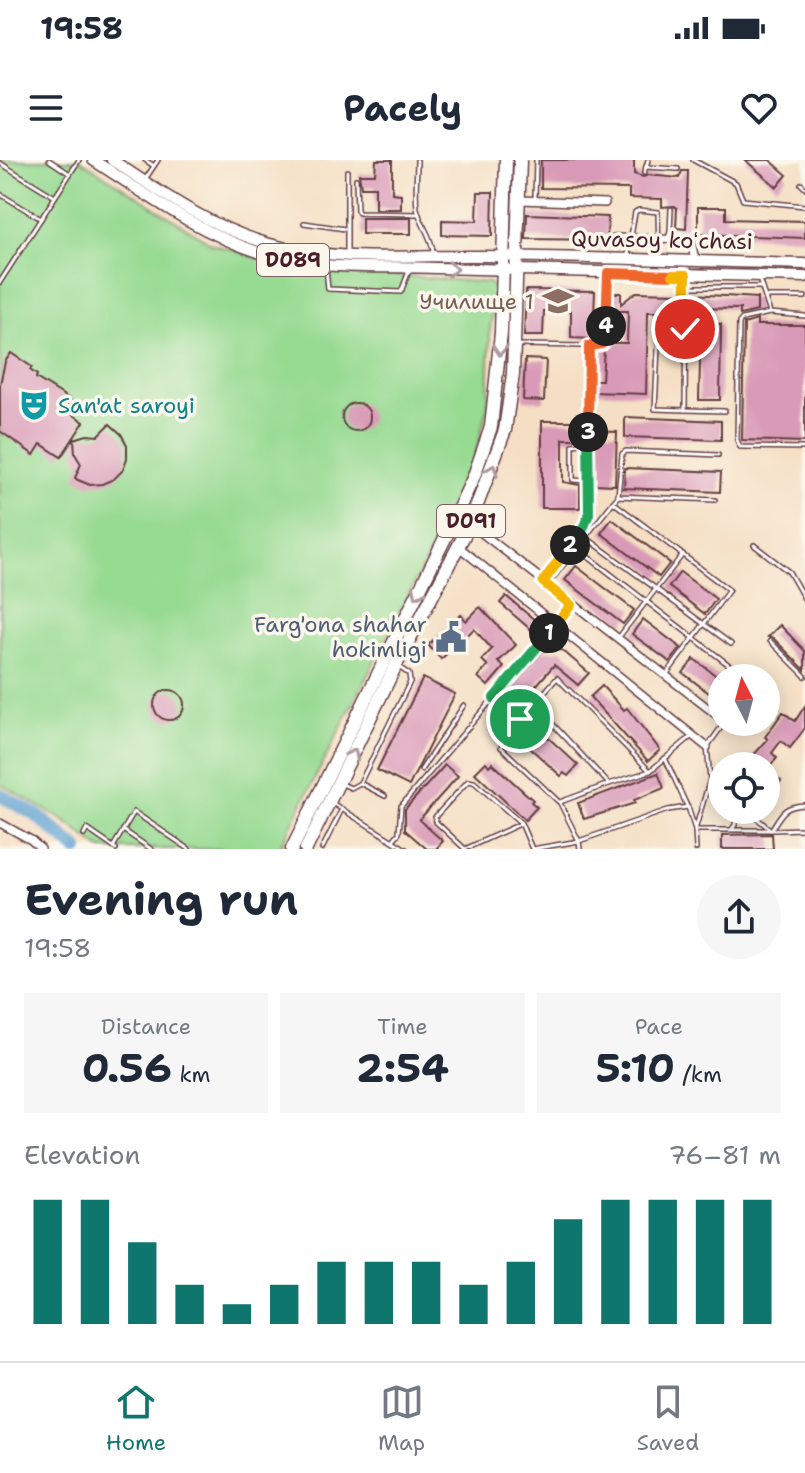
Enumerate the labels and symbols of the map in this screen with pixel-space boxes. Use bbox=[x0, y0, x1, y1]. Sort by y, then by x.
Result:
street label: Quvasoy koʻchasi bbox=[571, 224, 753, 256]
road number: D089 bbox=[257, 244, 329, 276]
one-way arrow bbox=[447, 260, 460, 277]
school or university icon: Училище 1 bbox=[541, 284, 575, 318]
place label: Училище 1 bbox=[419, 287, 534, 316]
pin bbox=[651, 295, 719, 363]
pin: 4 bbox=[586, 306, 626, 346]
one-way arrow bbox=[492, 344, 509, 357]
theatre icon: San'at saroyi bbox=[17, 388, 51, 422]
place label: San'at saroyi bbox=[58, 391, 195, 420]
pin: 3 bbox=[568, 412, 608, 452]
one-way arrow bbox=[482, 464, 499, 478]
road number: D091 bbox=[437, 505, 505, 537]
pin: 2 bbox=[550, 525, 590, 565]
one-way arrow bbox=[412, 585, 427, 600]
place label: Farg'ona shahar hokimligi bbox=[254, 610, 427, 664]
pin: 1 bbox=[529, 613, 569, 653]
public building icon: Farg'ona shahar hokimligi bbox=[434, 620, 468, 654]
north arrow bbox=[708, 664, 780, 736]
pin bbox=[486, 685, 554, 753]
one-way arrow bbox=[343, 747, 358, 762]

